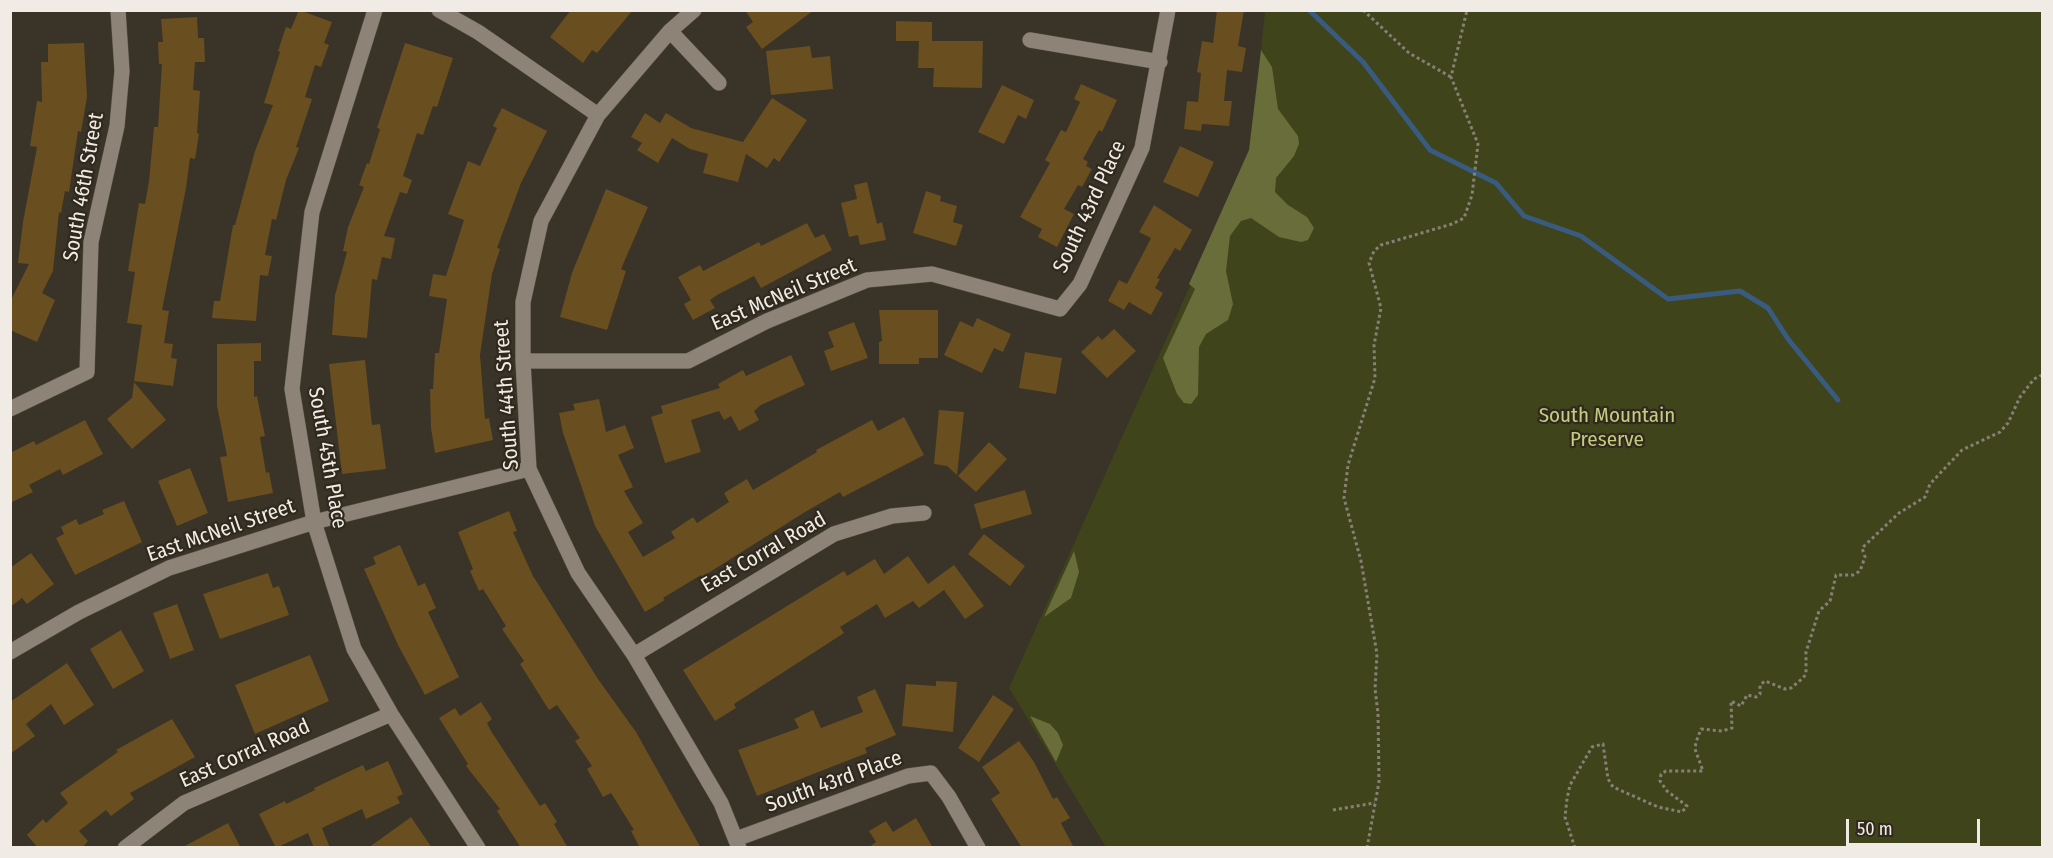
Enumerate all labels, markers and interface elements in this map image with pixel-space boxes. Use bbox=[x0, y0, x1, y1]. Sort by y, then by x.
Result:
street label: South 46th Street bbox=[59, 111, 109, 263]
street label: South 43rd Place bbox=[1048, 137, 1132, 277]
street label: East McNeil Street bbox=[708, 253, 860, 337]
street label: South 44th Street bbox=[489, 319, 525, 471]
street label: South 45th Place bbox=[302, 385, 352, 531]
park label: South Mountain Preserve bbox=[1539, 403, 1675, 453]
street label: East McNeil Street bbox=[144, 494, 298, 568]
street label: East Corral Road bbox=[697, 507, 831, 599]
street label: East Corral Road bbox=[176, 714, 314, 794]
street label: South 43rd Place bbox=[762, 746, 906, 818]
scale bar bbox=[1849, 807, 1982, 845]
text: 50 m bbox=[1857, 818, 1893, 840]

